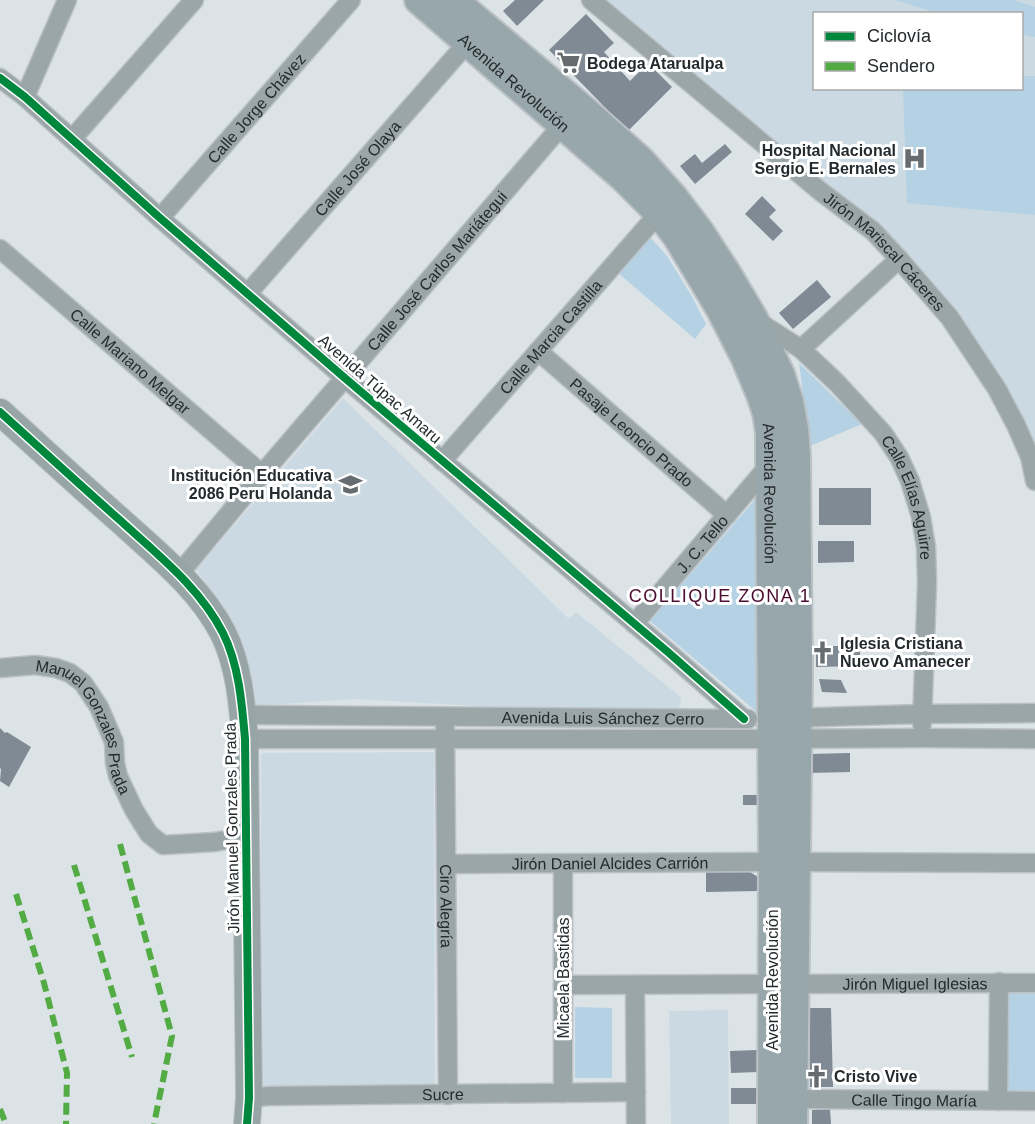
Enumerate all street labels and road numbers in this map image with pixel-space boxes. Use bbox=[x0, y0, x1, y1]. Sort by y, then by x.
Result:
street label: Avenida Revolución bbox=[455, 30, 573, 135]
street label: Calle Jorge Chávez bbox=[204, 50, 309, 166]
street label: Calle José Olaya bbox=[311, 117, 404, 219]
street label: Calle José Carlos Mariátegui bbox=[364, 188, 510, 354]
street label: Jirón Mariscal Cáceres bbox=[821, 189, 948, 314]
street label: Calle Marcia Castilla bbox=[496, 276, 605, 397]
street label: Calle Mariano Melgar bbox=[67, 305, 194, 418]
street label: Avenida Túpac Amaru bbox=[315, 331, 445, 447]
street label: Pasaje Leoncio Prado bbox=[567, 375, 696, 490]
street label: Avenida Revolución bbox=[760, 422, 779, 564]
street label: Calle Elías Aguirre bbox=[878, 432, 935, 560]
street label: J. C. Tello bbox=[673, 512, 731, 576]
street label: Manuel Gonzales Prada bbox=[35, 657, 134, 797]
street label: Avenida Luis Sánchez Cerro bbox=[502, 709, 704, 727]
street label: Jirón Manuel Gonzales Prada bbox=[222, 722, 242, 934]
street label: Jirón Daniel Alcides Carrión bbox=[512, 854, 708, 872]
street label: Ciro Alegría bbox=[438, 864, 455, 948]
street label: Avenida Revolución bbox=[764, 909, 781, 1051]
street label: Micaela Bastidas bbox=[555, 918, 572, 1038]
street label: Jirón Miguel Iglesias bbox=[842, 975, 988, 992]
street label: Sucre bbox=[422, 1085, 464, 1103]
street label: Calle Tingo María bbox=[851, 1091, 977, 1109]

